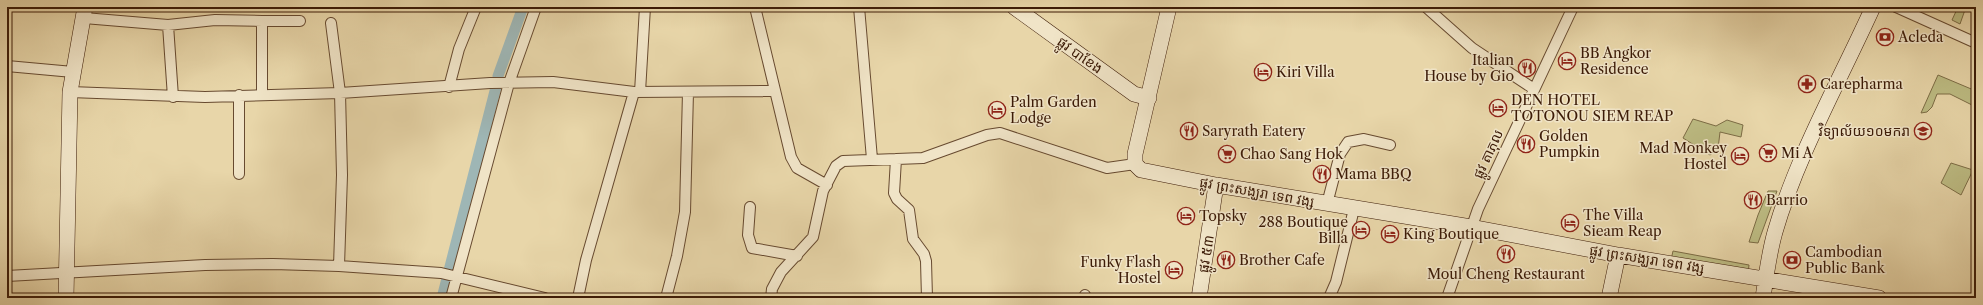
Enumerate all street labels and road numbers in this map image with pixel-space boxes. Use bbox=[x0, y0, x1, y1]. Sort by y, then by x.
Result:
street label: ផ្លូវ បាខែង bbox=[1052, 32, 1106, 80]
street label: ផ្លូវ តាភុល bbox=[1469, 127, 1510, 183]
street label: ផ្លូវ ព្រះសង្ឃរា ទេព វង្ស bbox=[1197, 173, 1316, 214]
street label: ផ្លូវ ៥៣ bbox=[1194, 234, 1221, 275]
street label: ផ្លូវ ព្រះសង្ឃរា ទេព វង្ស bbox=[1588, 241, 1706, 280]

